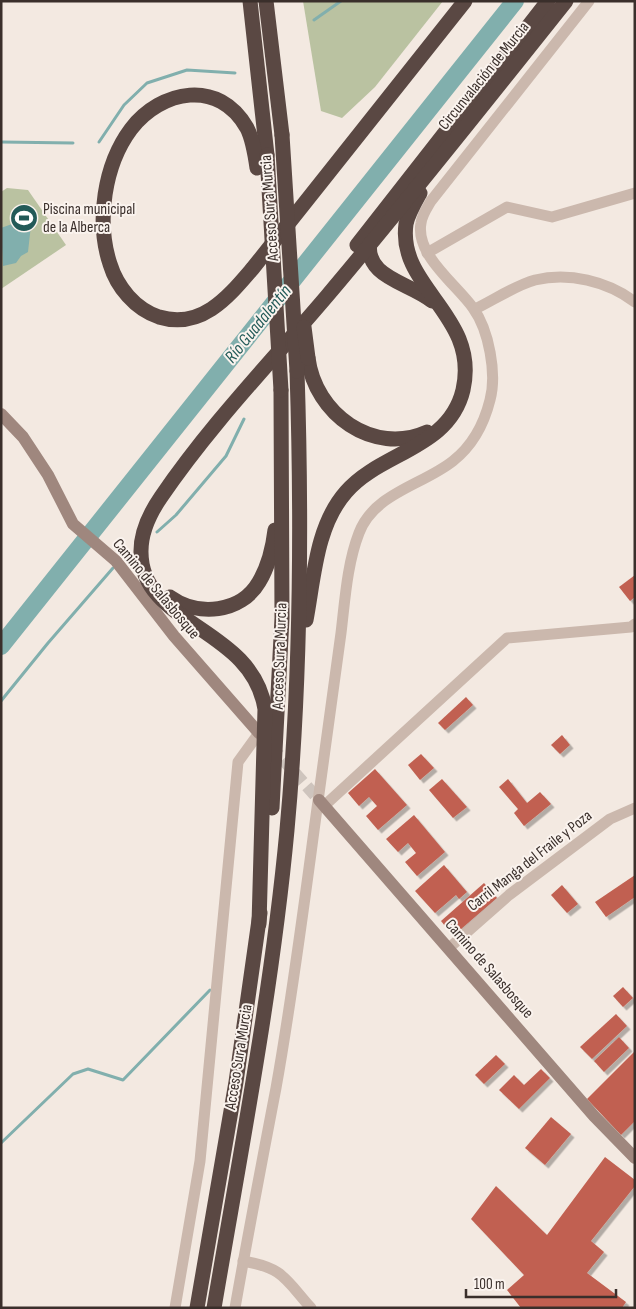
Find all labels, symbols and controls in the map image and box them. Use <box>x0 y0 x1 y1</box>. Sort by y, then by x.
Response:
street label: Circunvalación de Murcia <box>435 18 533 134</box>
street label: Acceso Sur a Murcia <box>257 154 283 263</box>
place label: Piscina municipal de la Alberca <box>43 200 135 237</box>
sports icon: Piscina municipal de la Alberca <box>9 203 39 233</box>
water label: Río Guadalentín <box>220 281 296 367</box>
street label: Camino de Salasbosque <box>108 535 204 643</box>
street label: Acceso Sur a Murcia <box>269 602 291 711</box>
street label: Carril Manga del Fraile y Poza <box>464 807 596 915</box>
street label: Camino de Salasbosque <box>441 915 537 1023</box>
street label: Acceso Sur a Murcia <box>221 1003 257 1112</box>
scale bar <box>466 1266 616 1298</box>
text: 100 m <box>474 1275 505 1294</box>

